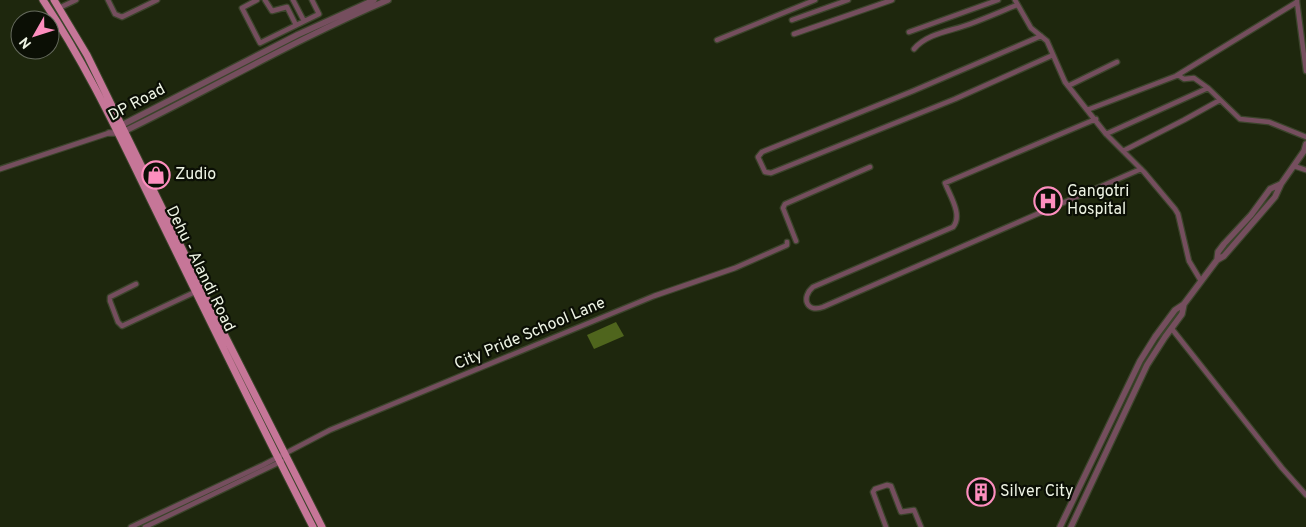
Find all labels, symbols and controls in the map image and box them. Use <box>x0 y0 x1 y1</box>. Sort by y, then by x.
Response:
north arrow <box>10 10 60 60</box>
text: N <box>16 33 36 51</box>
street label: DP Road <box>105 80 169 126</box>
shop icon: Zudio <box>141 160 171 190</box>
place label: Zudio <box>175 165 216 185</box>
place label: Gangotri Hospital <box>1067 182 1129 220</box>
hospital icon: Gangotri Hospital <box>1033 186 1063 216</box>
street label: Dehu - Alandi Road <box>161 203 239 335</box>
street label: City Pride School Lane <box>451 293 609 375</box>
building icon: Silver City <box>966 477 996 507</box>
place label: Silver City <box>1000 482 1073 502</box>

